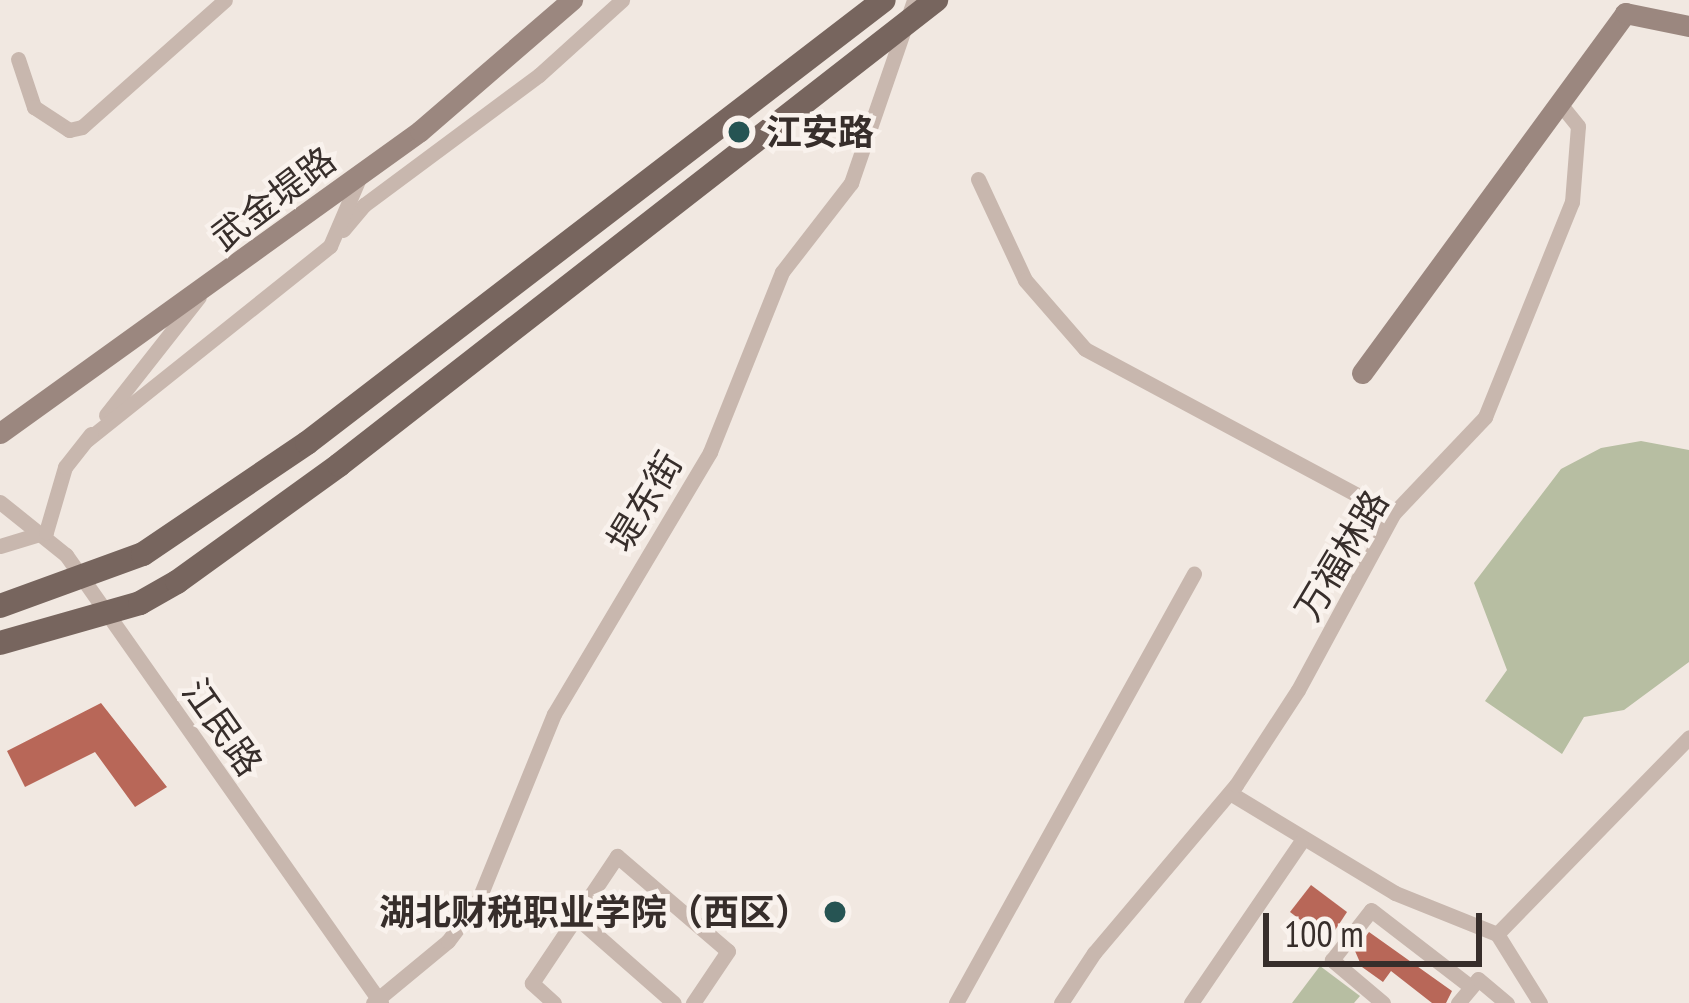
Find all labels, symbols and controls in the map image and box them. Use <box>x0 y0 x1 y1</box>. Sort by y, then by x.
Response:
place label: 江安路 <box>766 110 874 154</box>
marker: 江安路 <box>723 116 755 148</box>
street label: 武金堤路 <box>202 137 344 259</box>
street label: 堤东街 <box>598 444 690 558</box>
street label: 万福林路 <box>1285 482 1397 628</box>
street label: 江民路 <box>174 670 272 784</box>
scale bar <box>1269 889 1488 963</box>
place label: 湖北财税职业学院（西区） <box>379 890 811 934</box>
marker: 湖北财税职业学院（西区） <box>822 899 848 925</box>
text: 100 m <box>1284 910 1364 957</box>

